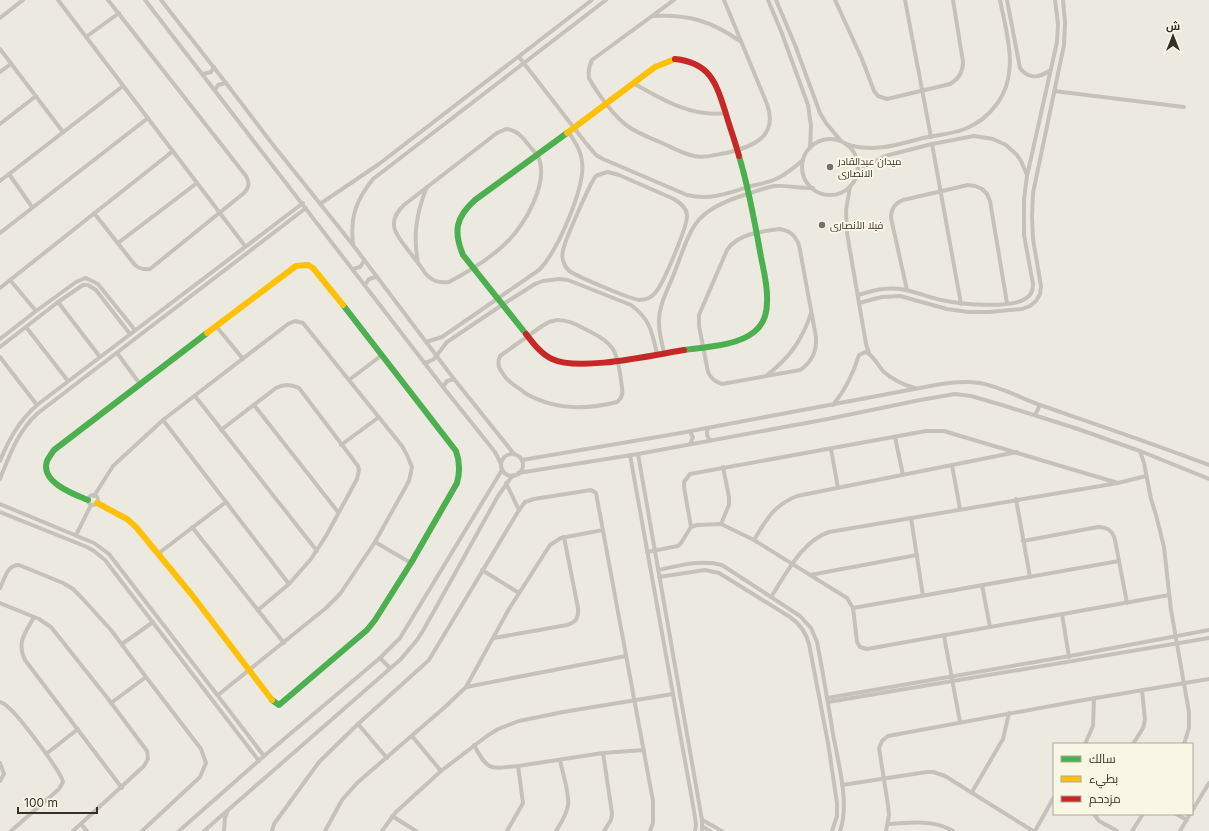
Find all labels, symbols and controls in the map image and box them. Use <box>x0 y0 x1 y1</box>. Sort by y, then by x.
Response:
north arrow <box>1153 16 1193 56</box>
text: ش <box>1166 19 1180 33</box>
place label: ميدان عبدالقادر الانصارى <box>837 155 901 180</box>
marker: ميدان عبدالقادر الانصارى <box>825 162 835 172</box>
place label: فيلا الأنصارى <box>830 219 883 232</box>
marker: فيلا الأنصارى <box>817 220 827 230</box>
legend <box>1053 743 1193 815</box>
text: سالك <box>1089 751 1116 766</box>
text: بطيء <box>1089 771 1118 789</box>
scale bar <box>18 789 97 815</box>
text: مزدحم <box>1089 791 1121 807</box>
text: 100 m <box>24 795 58 810</box>

